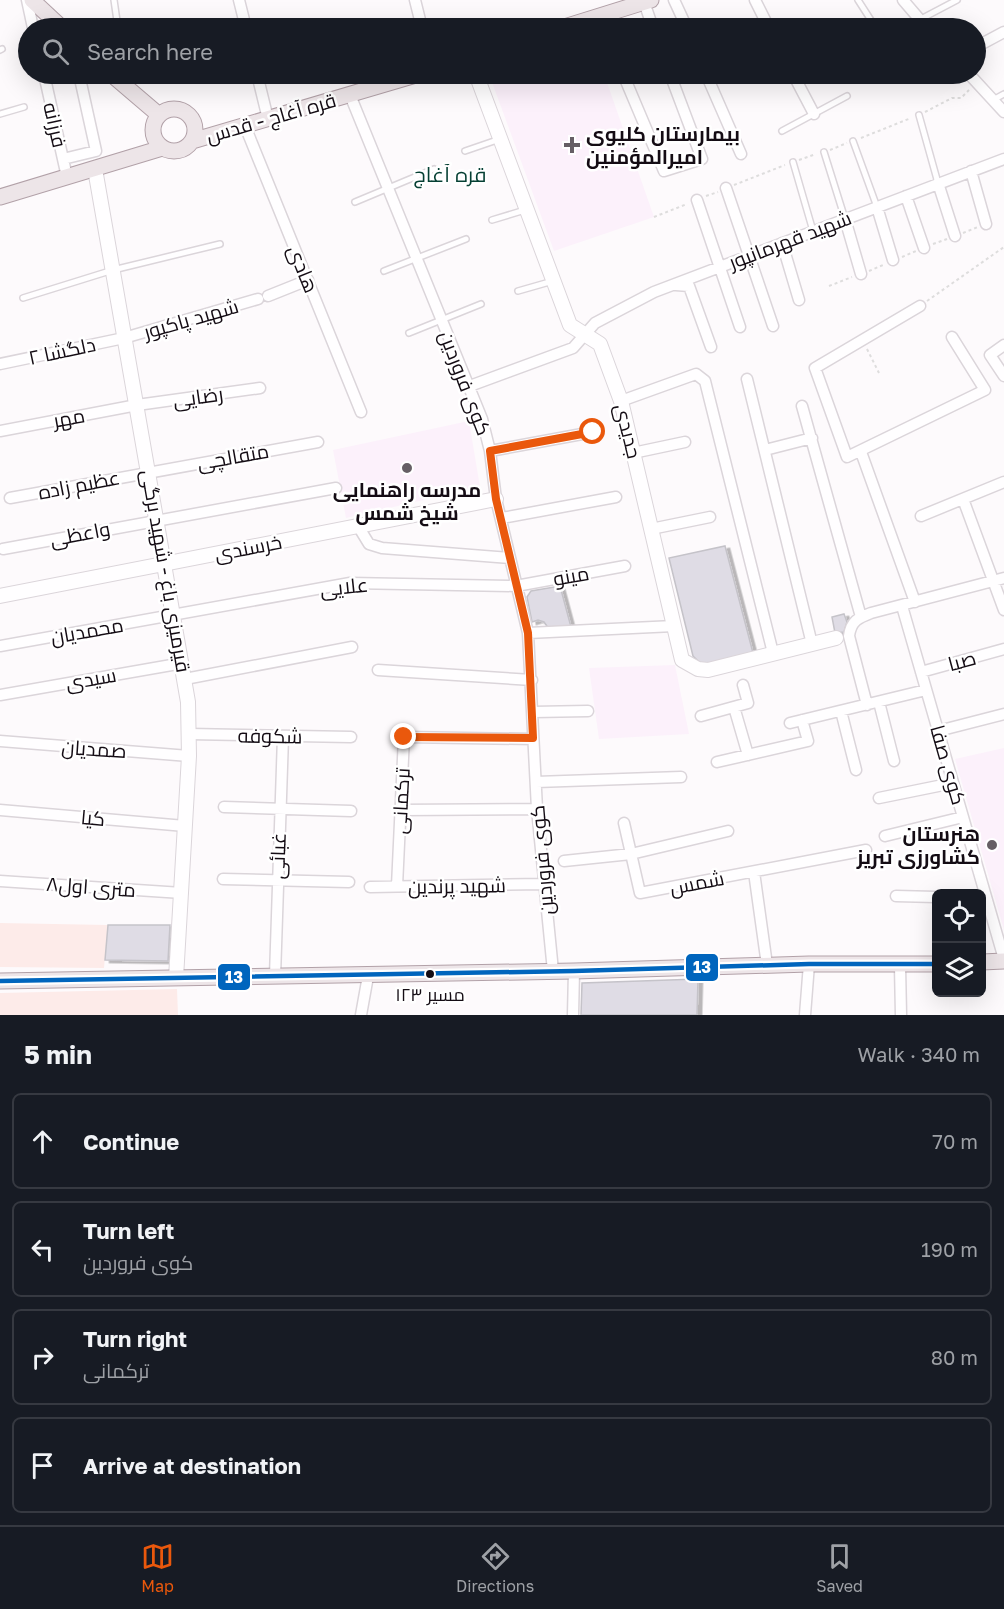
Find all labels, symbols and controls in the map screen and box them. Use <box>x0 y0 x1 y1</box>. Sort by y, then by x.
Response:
search box <box>18 18 986 84</box>
icon: search <box>39 35 72 68</box>
text: Search here <box>87 38 213 65</box>
street label: قره آغاج - قدس <box>203 87 339 150</box>
street label: فرزانه <box>38 100 73 150</box>
place label: بیمارستان کلیوی امیرالمؤمنین <box>586 121 740 169</box>
marker: بیمارستان کلیوی امیرالمؤمنین <box>563 136 581 154</box>
district label: قره آغاج <box>413 161 487 189</box>
street label: شهید قهرمانپور <box>724 205 855 276</box>
street label: هادی <box>282 241 324 297</box>
street label: شهید پاکپور <box>139 293 242 345</box>
street label: کوی فروردین <box>433 327 497 439</box>
street label: دلگشا ۲ <box>26 331 98 369</box>
street label: رضایی <box>171 381 225 413</box>
street label: جدیدی <box>609 401 647 461</box>
street label: مهر <box>50 402 87 434</box>
route start <box>579 418 605 444</box>
street label: متقالچی <box>195 438 271 476</box>
marker: مدرسه راهنمایی شیخ شمس <box>400 461 414 475</box>
street label: عظیم زاده <box>36 464 122 507</box>
street label: قیرمیزی باغ - شهید برگی <box>134 468 197 675</box>
place label: مدرسه راهنمایی شیخ شمس <box>333 477 481 527</box>
street label: واعظی <box>48 515 112 553</box>
street label: خرسندی <box>212 529 284 567</box>
street label: مینو <box>551 560 591 591</box>
street label: علایی <box>319 572 369 602</box>
street label: محمدیان <box>48 612 126 650</box>
street label: صبا <box>945 645 978 675</box>
street label: سیدی <box>64 662 118 696</box>
street label: شکوفه <box>237 722 303 749</box>
street label: کوی صفا <box>924 722 972 808</box>
route end <box>390 723 416 749</box>
street label: صمدیان <box>61 734 127 764</box>
street label: ترکمانی <box>386 767 416 835</box>
street label: کیا <box>80 804 106 830</box>
street label: کوی فروردین <box>524 804 560 916</box>
place label: هنرستان کشاورزی تبریز <box>856 821 980 869</box>
street label: غبائی <box>264 832 292 880</box>
marker: هنرستان کشاورزی تبریز <box>985 838 999 852</box>
street label: شمس <box>668 865 726 901</box>
street label: ۸متری اول <box>45 871 137 903</box>
street label: شهید پرندین <box>408 872 506 900</box>
map controls <box>932 889 986 997</box>
button: locate <box>932 889 986 943</box>
button: layers <box>932 943 986 997</box>
line badge: 13 <box>685 953 719 982</box>
text: 13 <box>693 957 711 977</box>
line badge: 13 <box>217 963 251 991</box>
text: 13 <box>225 967 243 987</box>
marker: مسیر ۱۲۳ <box>424 968 436 980</box>
place label: مسیر ۱۲۳ <box>395 983 465 1006</box>
text: 5 min <box>24 1039 92 1070</box>
text: Walk · 340 m <box>858 1042 980 1066</box>
icon: ahead <box>26 1125 59 1158</box>
text: Continue <box>83 1128 179 1155</box>
text: 70 m <box>932 1129 978 1153</box>
text: Turn left <box>83 1217 174 1244</box>
icon: left <box>26 1233 59 1266</box>
text: 190 m <box>921 1237 978 1261</box>
text: کوی فروردین <box>83 1250 193 1274</box>
text: Turn right <box>83 1325 187 1352</box>
icon: right <box>26 1341 59 1374</box>
text: 80 m <box>931 1345 978 1369</box>
text: ترکمانی <box>83 1358 149 1382</box>
icon: arrive <box>26 1449 59 1482</box>
text: Arrive at destination <box>83 1452 301 1479</box>
tab: Map <box>141 1540 174 1596</box>
tab: Directions <box>456 1540 534 1596</box>
tab: Saved <box>816 1540 863 1596</box>

